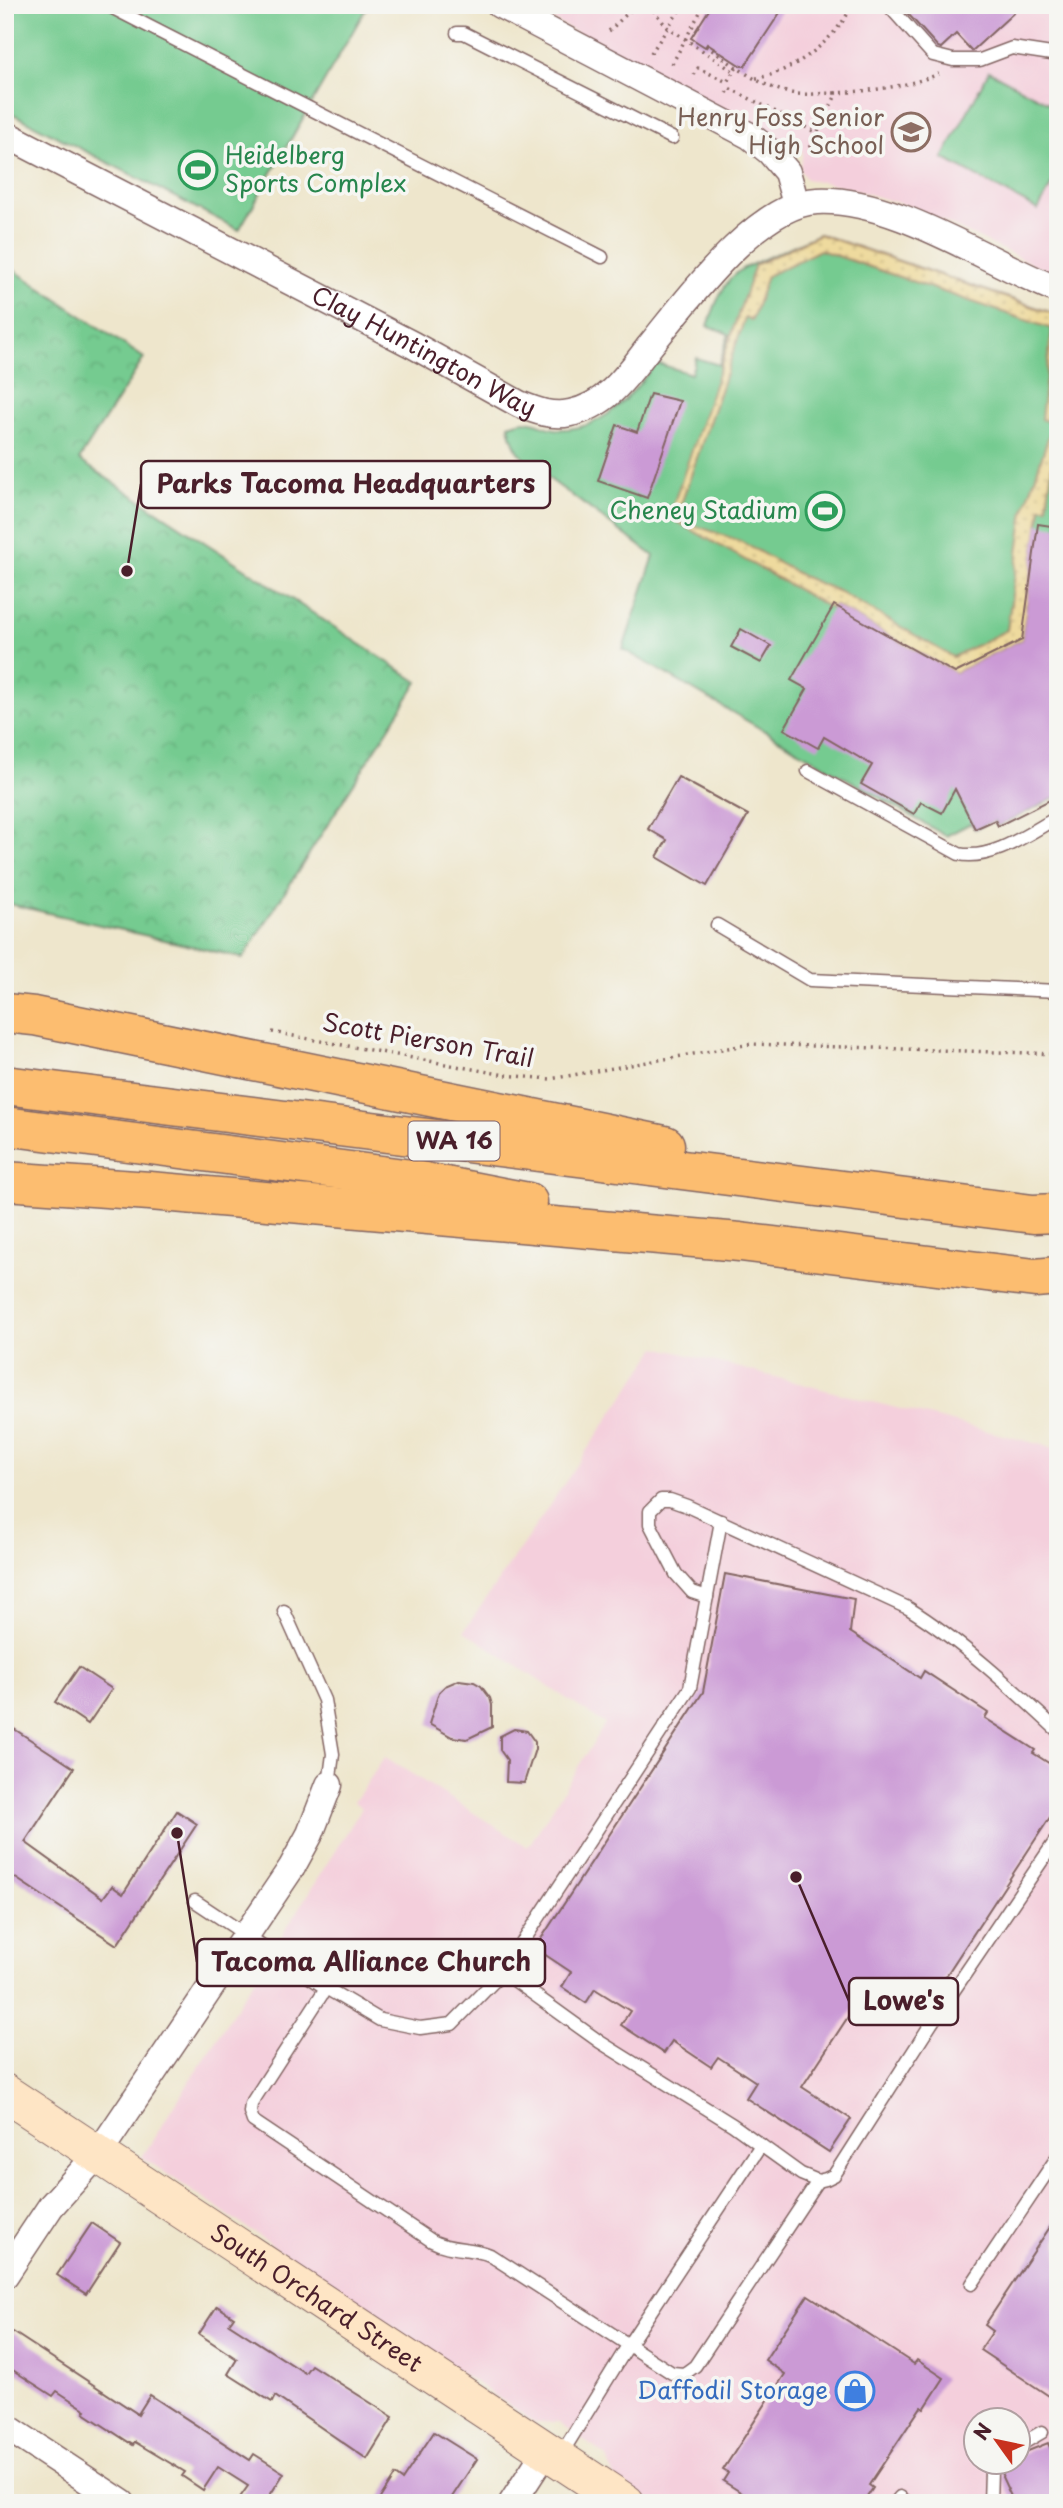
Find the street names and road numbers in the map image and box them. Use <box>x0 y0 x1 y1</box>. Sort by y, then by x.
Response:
street label: Clay Huntington Way <box>306 276 541 425</box>
street label: Scott Pierson Trail <box>320 1003 537 1075</box>
road number: WA 16 <box>408 1122 500 1160</box>
street label: South Orchard Street <box>204 2214 431 2380</box>

